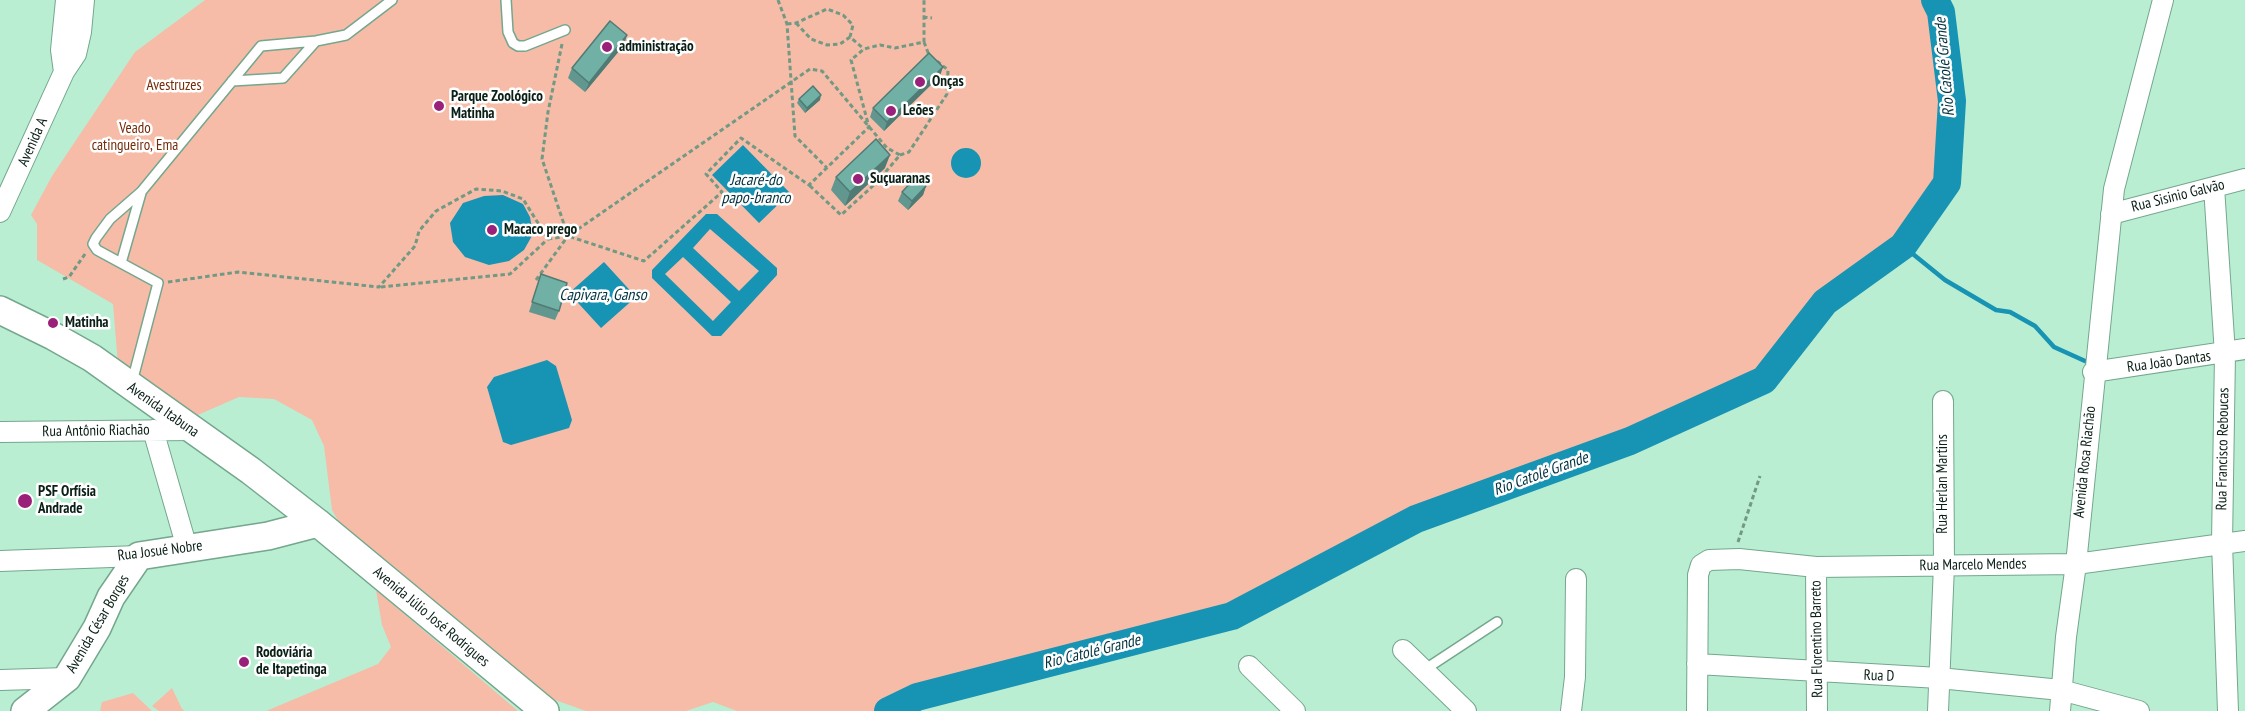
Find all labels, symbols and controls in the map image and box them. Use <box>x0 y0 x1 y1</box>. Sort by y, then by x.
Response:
water label: Rio Catolé Grande <box>1931 17 1959 117</box>
place label: administração <box>619 38 694 56</box>
marker: administração <box>600 40 614 54</box>
place label: Onças <box>932 73 964 91</box>
marker: Onças <box>913 75 927 89</box>
park label: Avestruzes <box>147 77 201 95</box>
place label: Parque Zoológico Matinha <box>451 88 543 123</box>
marker: Parque Zoológico Matinha <box>432 99 446 113</box>
place label: Leões <box>903 102 934 120</box>
marker: Leões <box>884 104 898 118</box>
street label: Avenida A <box>14 115 52 169</box>
park label: Veado catingueiro, Ema <box>92 120 178 155</box>
water label: Jacaré-do papo-branco <box>722 170 790 208</box>
place label: Suçuaranas <box>870 170 930 188</box>
marker: Suçuaranas <box>851 172 865 186</box>
street label: Rua Sisinio Galvão <box>2129 176 2227 216</box>
place label: Macaco prego <box>504 221 577 239</box>
marker: Macaco prego <box>485 223 499 237</box>
water label: Capivara, Ganso <box>559 285 647 305</box>
place label: Matinha <box>65 314 109 332</box>
marker: Matinha <box>46 316 60 330</box>
street label: Rua João Dantas <box>2126 347 2212 377</box>
street label: Avenida Itabuna <box>124 379 202 441</box>
street label: Rua Francisco Reboucas <box>2213 387 2233 511</box>
street label: Avenida Rosa Riachão <box>2070 405 2100 519</box>
street label: Rua Antônio Riachão <box>42 421 150 441</box>
street label: Rua Herlan Martins <box>1934 434 1952 534</box>
water label: Rio Catolé Grande <box>1491 448 1591 500</box>
place label: PSF Orfísia Andrade <box>38 483 96 518</box>
marker: PSF Orfísia Andrade <box>16 492 34 510</box>
street label: Rua Josué Nobre <box>117 537 203 565</box>
street label: Rua Marcelo Mendes <box>1919 555 2027 575</box>
street label: Avenida Júlio José Rodrigues <box>369 563 493 671</box>
street label: Avenida César Borges <box>63 572 133 676</box>
street label: Rua Florentino Barreto <box>1807 580 1827 698</box>
water label: Rio Catolé Grande <box>1042 631 1142 673</box>
place label: Rodoviária de Itapetinga <box>256 644 327 679</box>
marker: Rodoviária de Itapetinga <box>237 655 251 669</box>
street label: Rua D <box>1863 666 1895 686</box>

